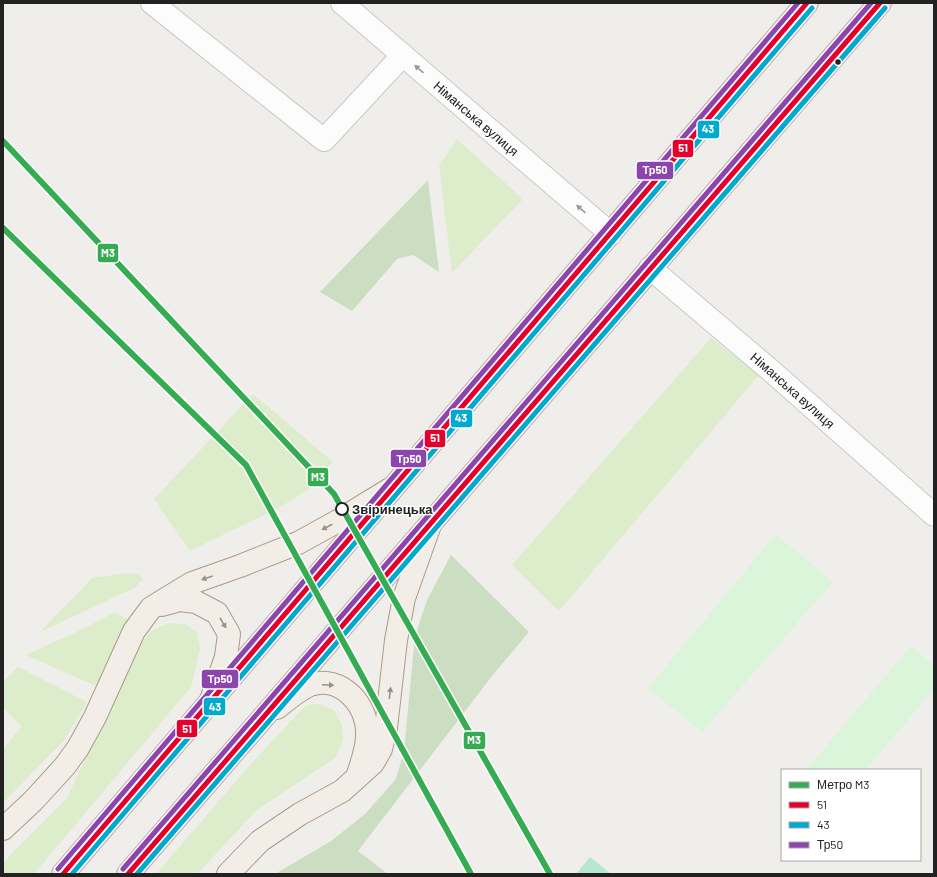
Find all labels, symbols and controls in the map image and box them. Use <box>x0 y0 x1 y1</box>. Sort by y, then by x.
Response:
unlabelled marker <box>833 57 843 67</box>
one-way arrow <box>414 65 424 74</box>
street label: Німанська вулиця <box>431 77 522 159</box>
line badge: 43 <box>697 120 720 139</box>
text: 43 <box>702 122 714 135</box>
line badge: 51 <box>672 139 694 158</box>
text: 51 <box>678 141 688 154</box>
line badge: Тр50 <box>636 161 674 180</box>
text: Тр50 <box>642 163 668 176</box>
one-way arrow <box>576 204 587 213</box>
line badge: M3 <box>97 243 119 263</box>
text: M3 <box>101 246 115 259</box>
street label: Німанська вулиця <box>747 349 838 432</box>
line badge: 43 <box>450 409 473 428</box>
text: 43 <box>455 411 467 424</box>
line badge: 51 <box>424 429 446 448</box>
text: 51 <box>430 431 440 444</box>
line badge: Тр50 <box>390 449 427 468</box>
text: Тр50 <box>396 452 422 465</box>
line badge: M3 <box>307 467 329 487</box>
text: M3 <box>311 470 325 483</box>
place label: Звіринецька <box>352 501 433 517</box>
marker: Звіринецька <box>335 502 349 516</box>
one-way arrow <box>321 524 332 530</box>
one-way arrow <box>201 575 213 581</box>
one-way arrow <box>219 617 226 629</box>
line badge: Тр50 <box>201 669 239 689</box>
text: Тр50 <box>207 672 233 685</box>
one-way arrow <box>321 681 334 688</box>
one-way arrow <box>387 687 393 699</box>
line badge: 43 <box>203 697 226 716</box>
text: 43 <box>209 700 221 713</box>
line badge: 51 <box>176 719 198 738</box>
text: 51 <box>182 722 192 735</box>
line badge: M3 <box>463 731 486 750</box>
text: M3 <box>467 733 481 746</box>
legend <box>781 769 921 861</box>
text: Метро M3 <box>817 777 869 792</box>
text: 51 <box>817 797 827 811</box>
text: 43 <box>817 817 830 831</box>
text: Тр50 <box>817 837 843 852</box>

